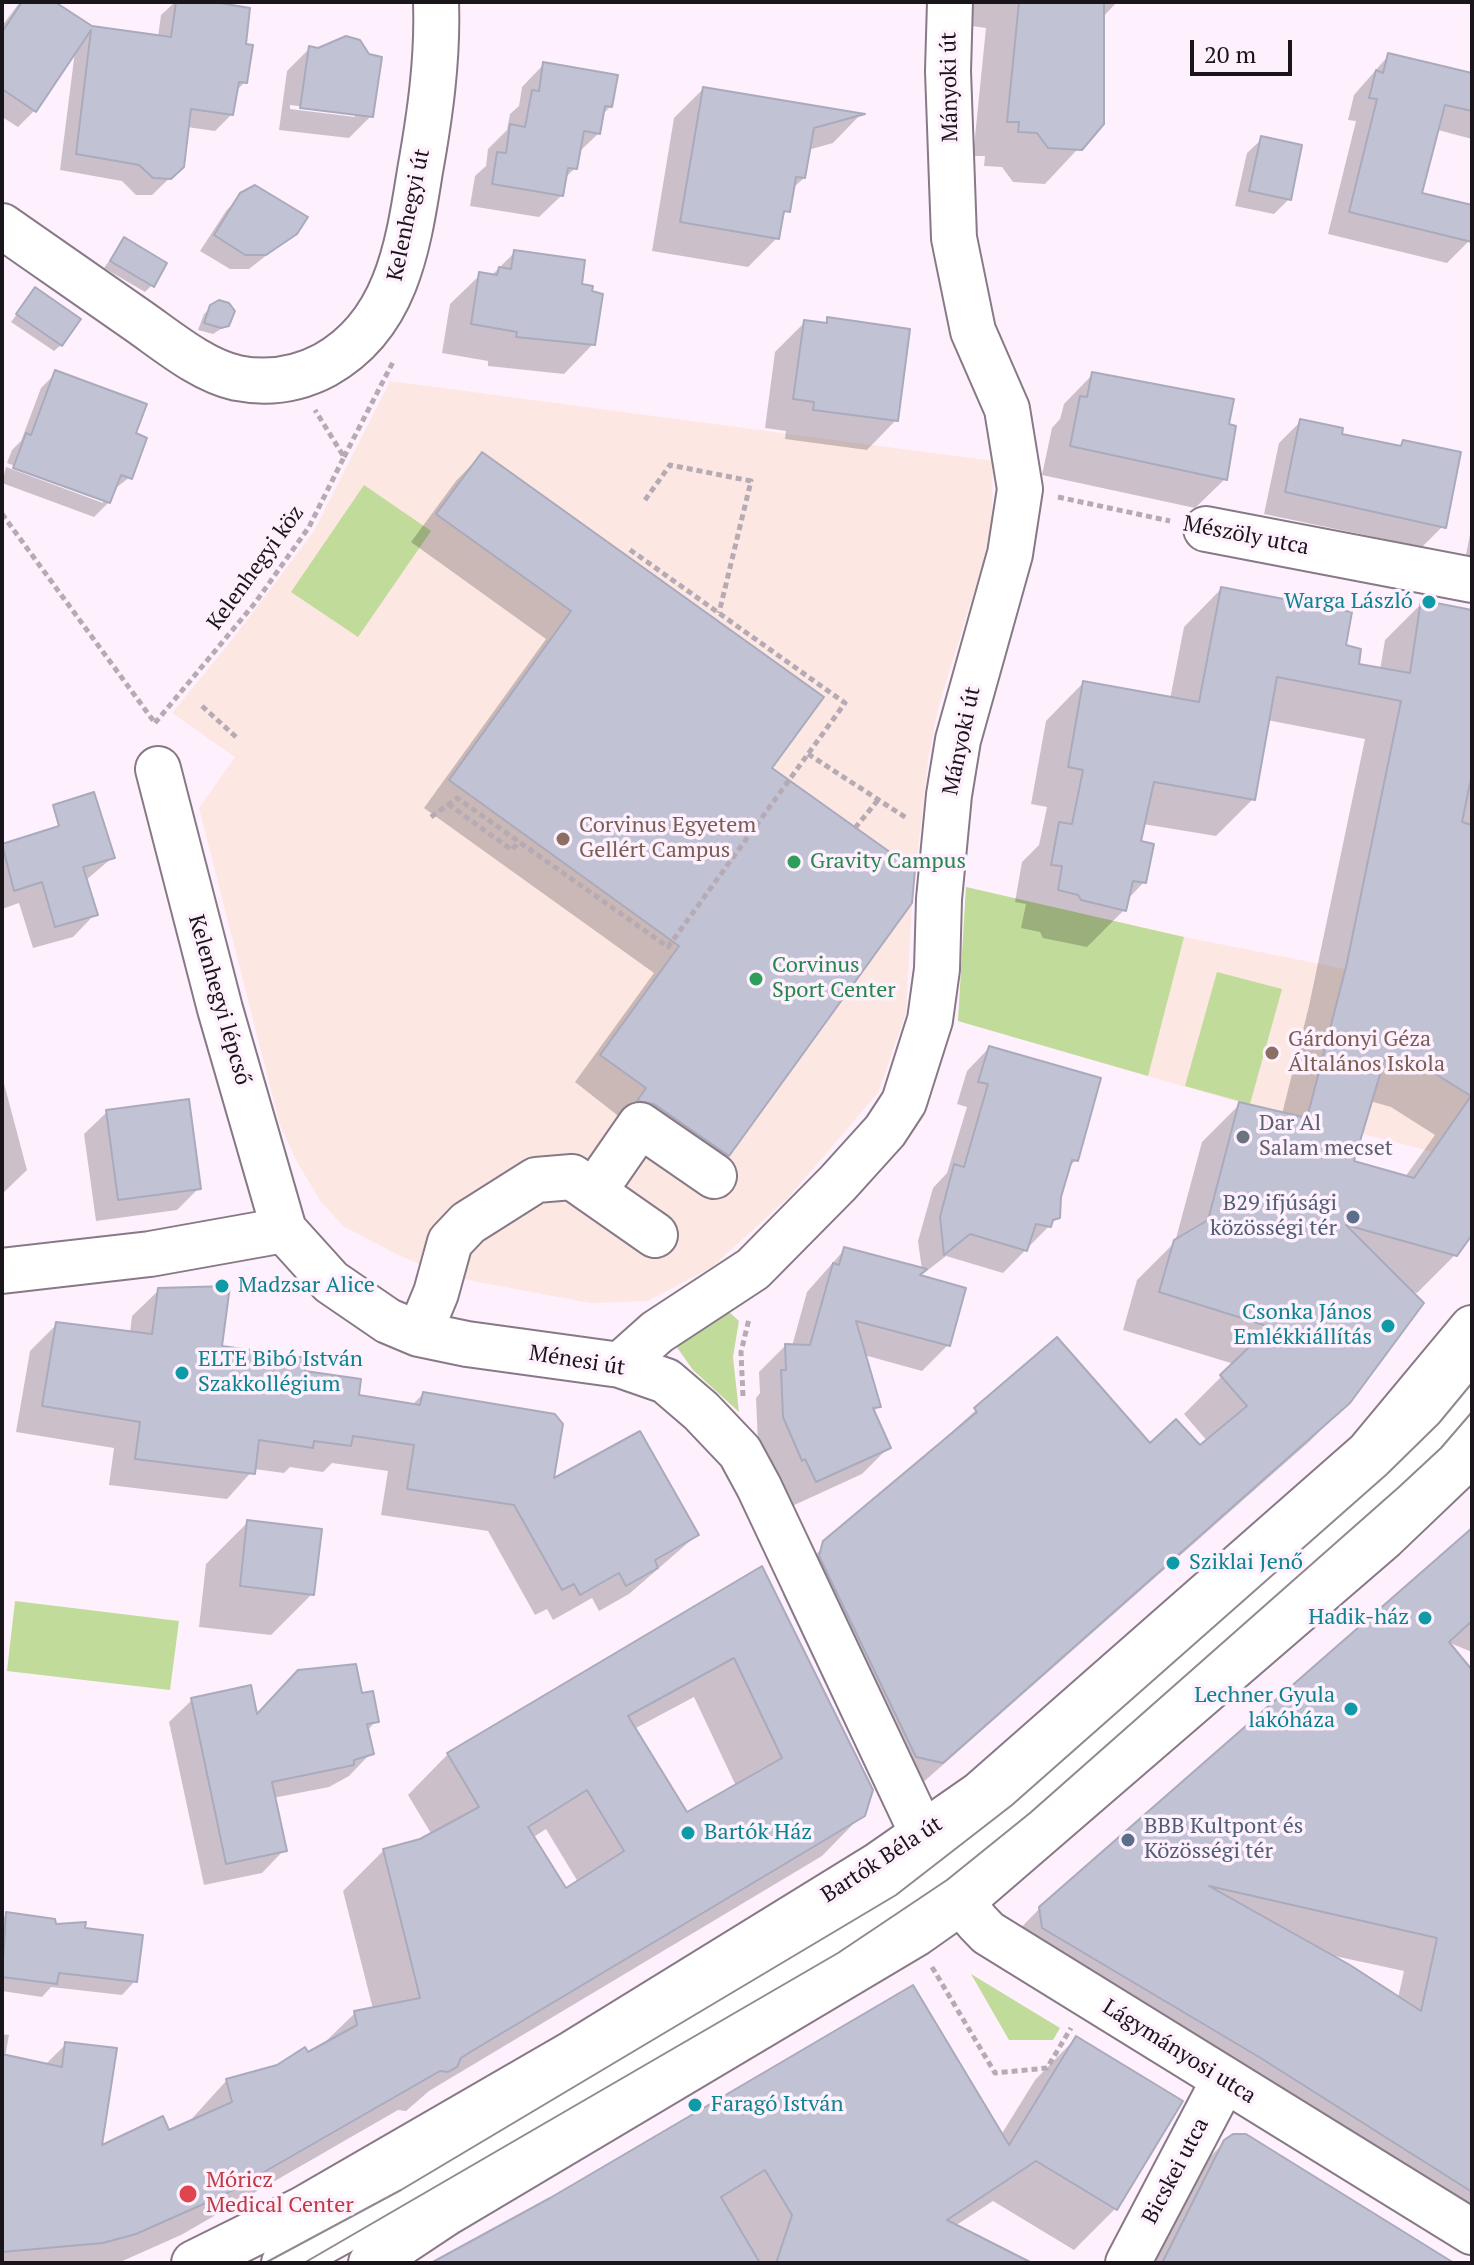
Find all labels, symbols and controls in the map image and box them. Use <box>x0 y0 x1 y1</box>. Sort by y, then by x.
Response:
scale bar <box>1194 24 1296 74</box>
street label: Mányoki út <box>936 32 964 142</box>
text: 20 m <box>1204 38 1256 70</box>
street label: Kelenhegyi út <box>382 147 436 283</box>
street label: Kelenhegyi köz <box>202 501 310 635</box>
street label: Mészöly utca <box>1181 511 1311 561</box>
place label: Warga László <box>1284 589 1413 615</box>
marker: Warga László <box>1420 593 1438 611</box>
street label: Mányoki út <box>938 684 986 798</box>
place label: Corvinus Egyetem Gellért Campus <box>579 813 756 864</box>
marker: Corvinus Egyetem Gellért Campus <box>554 830 572 848</box>
place label: Gravity Campus <box>810 849 966 875</box>
marker: Gravity Campus <box>785 853 803 871</box>
street label: Kelenhegyi lépcső <box>182 912 256 1088</box>
place label: Corvinus Sport Center <box>772 953 896 1004</box>
marker: Corvinus Sport Center <box>747 970 765 988</box>
place label: Gárdonyi Géza Általános Iskola <box>1288 1027 1445 1078</box>
marker: Gárdonyi Géza Általános Iskola <box>1263 1044 1281 1062</box>
place label: Dar Al Salam mecset <box>1259 1111 1393 1162</box>
marker: Dar Al Salam mecset <box>1234 1128 1252 1146</box>
place label: B29 ifjúsági közösségi tér <box>1210 1191 1337 1242</box>
marker: B29 ifjúsági közösségi tér <box>1344 1208 1362 1226</box>
place label: Madzsar Alice <box>238 1273 375 1299</box>
marker: Madzsar Alice <box>213 1277 231 1295</box>
place label: Csonka János Emlékkiállítás <box>1233 1300 1372 1352</box>
marker: Csonka János Emlékkiállítás <box>1379 1317 1397 1335</box>
street label: Ménesi út <box>527 1340 627 1382</box>
place label: ELTE Bibó István Szakkollégium <box>198 1347 363 1398</box>
marker: ELTE Bibó István Szakkollégium <box>173 1364 191 1382</box>
place label: Sziklai Jenő <box>1189 1550 1303 1576</box>
marker: Sziklai Jenő <box>1164 1554 1182 1572</box>
place label: Hadik-ház <box>1308 1605 1409 1631</box>
marker: Hadik-ház <box>1416 1609 1434 1627</box>
place label: Lechner Gyula lakóháza <box>1194 1683 1335 1734</box>
marker: Lechner Gyula lakóháza <box>1342 1700 1360 1718</box>
street label: Bartók Béla út <box>817 1811 947 1909</box>
place label: BBB Kultpont és Közösségi tér <box>1144 1814 1303 1866</box>
place label: Bartók Ház <box>704 1820 812 1846</box>
marker: Bartók Ház <box>679 1824 697 1842</box>
marker: BBB Kultpont és Közösségi tér <box>1119 1831 1137 1849</box>
street label: Lágymányosi utca <box>1098 1994 1260 2110</box>
place label: Faragó István <box>711 2092 843 2118</box>
marker: Faragó István <box>686 2096 704 2114</box>
street label: Bicskei utca <box>1137 2114 1215 2228</box>
place label: Móricz Medical Center <box>206 2168 354 2220</box>
marker: Móricz Medical Center <box>177 2183 199 2205</box>

